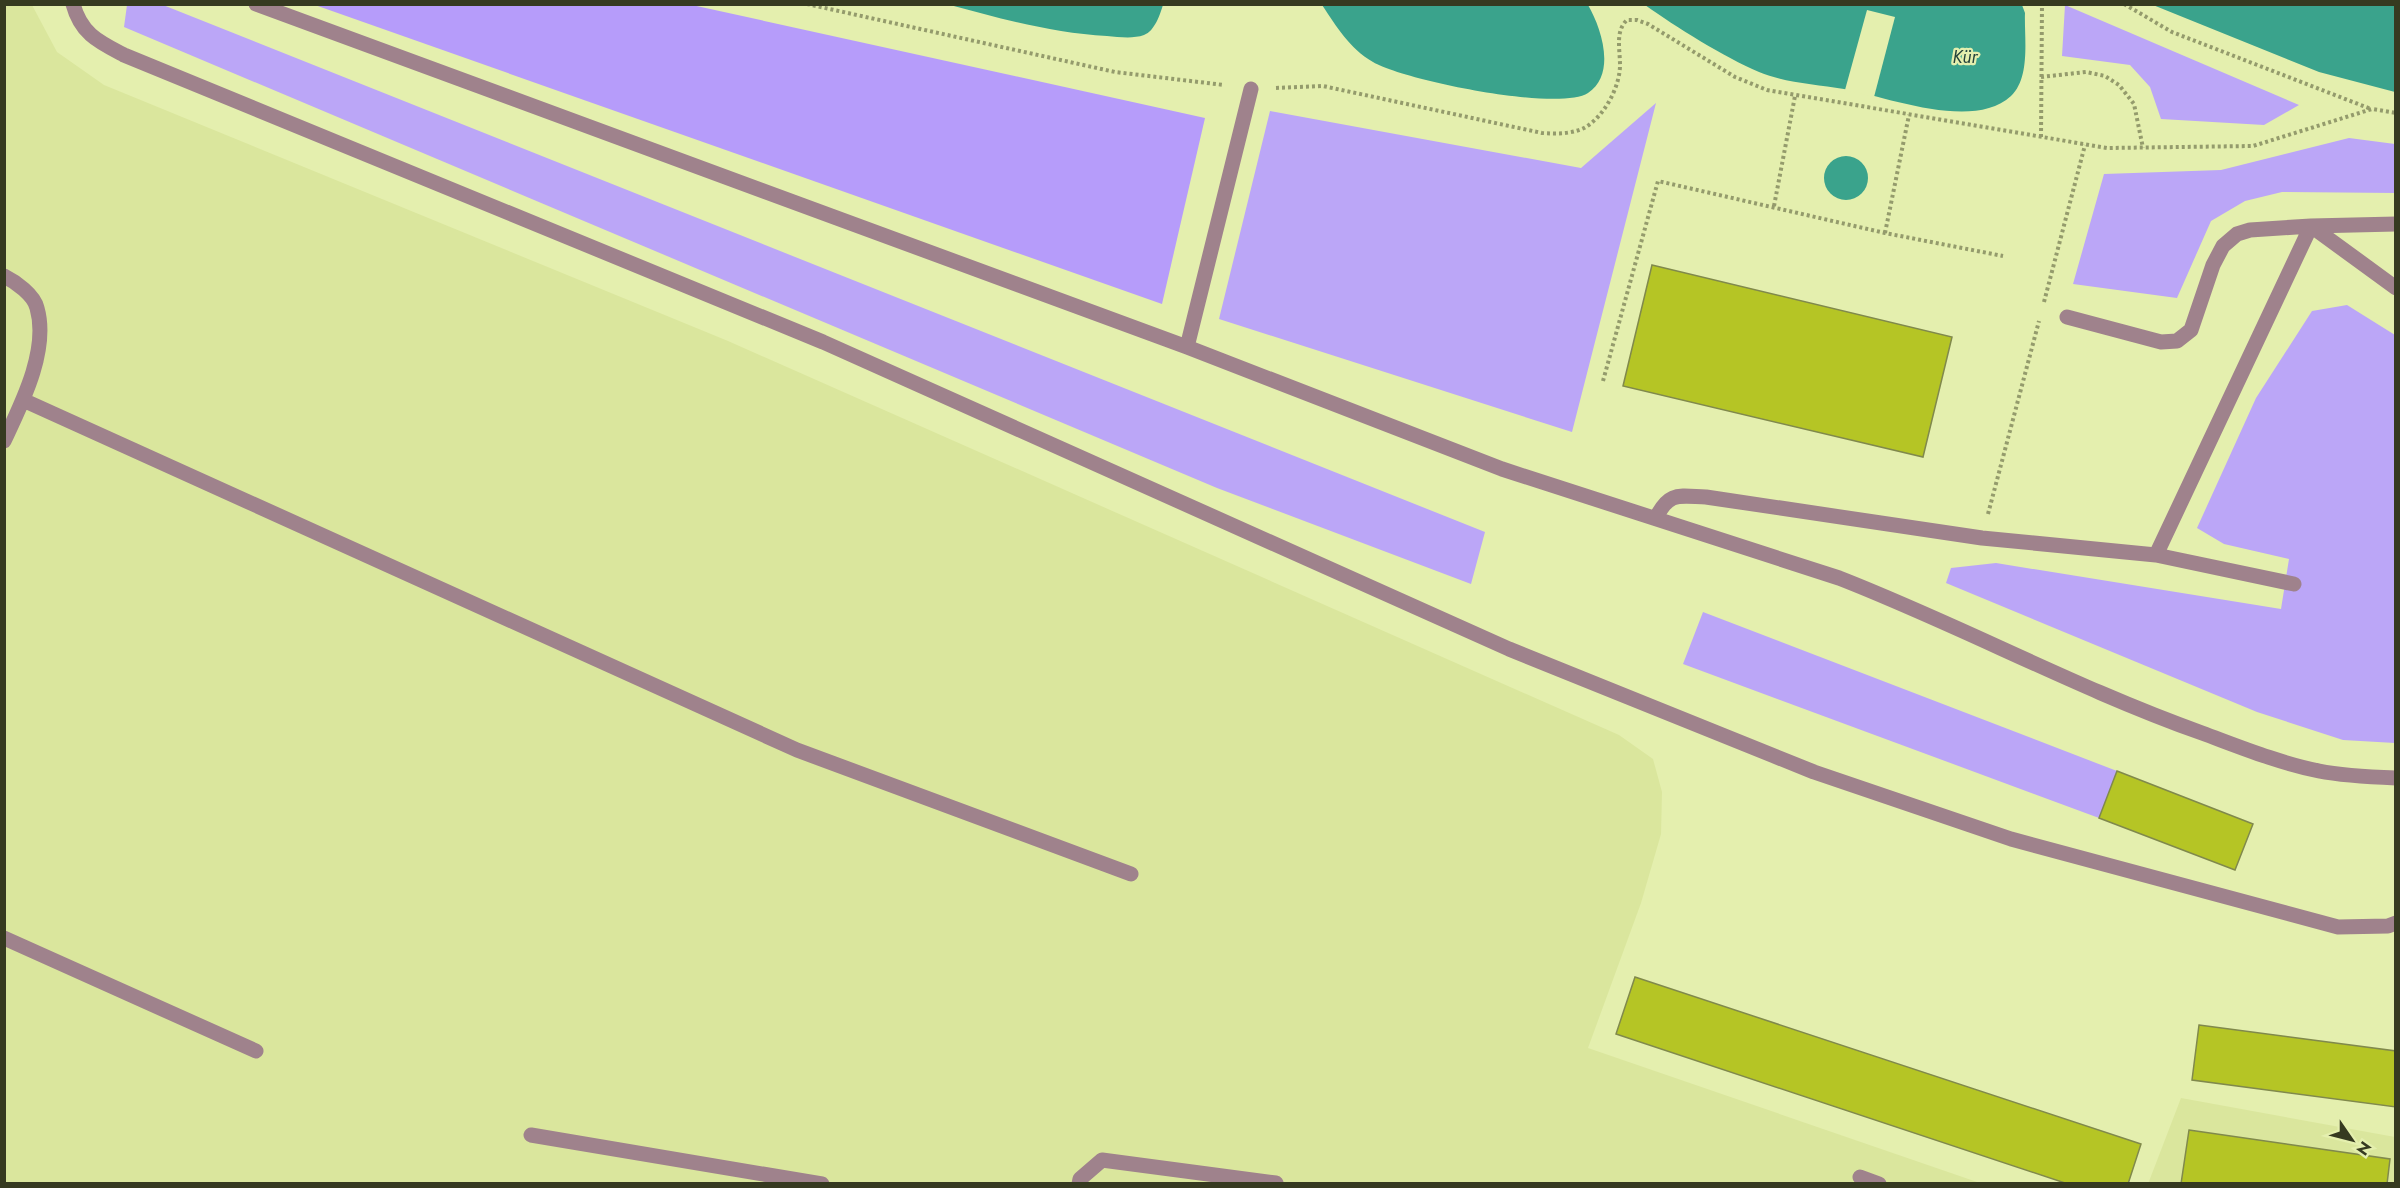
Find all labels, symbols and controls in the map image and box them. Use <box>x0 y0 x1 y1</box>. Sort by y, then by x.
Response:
water label: Kür <box>1952 44 1979 70</box>
north arrow <box>2322 1110 2382 1170</box>
text: N <box>2351 1137 2377 1160</box>

